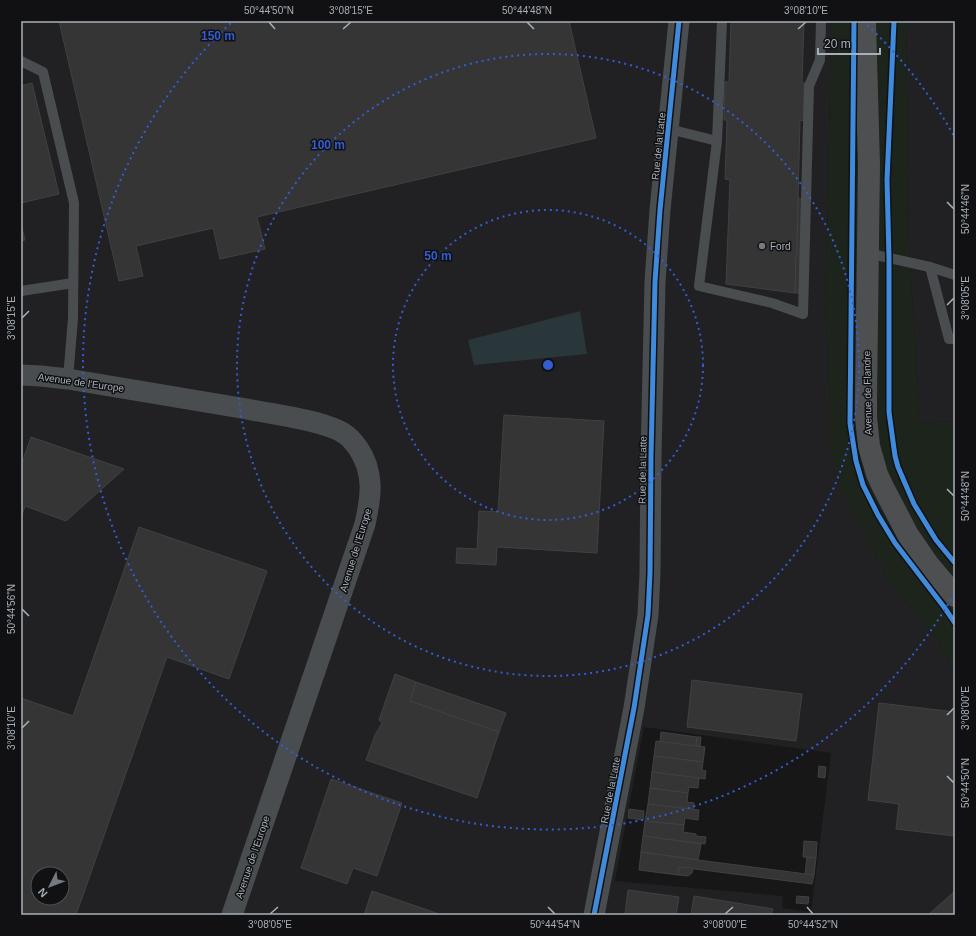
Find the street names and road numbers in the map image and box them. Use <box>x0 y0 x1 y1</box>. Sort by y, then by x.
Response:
street label: Rue de la Latte <box>649 111 668 180</box>
street label: Avenue de Flandre <box>861 350 874 435</box>
street label: Avenue de l'Europe <box>37 371 125 394</box>
street label: Rue de la Latte <box>636 436 649 504</box>
street label: Avenue de l'Europe <box>338 507 374 593</box>
street label: Rue de la Latte <box>599 755 622 824</box>
street label: Avenue de l'Europe <box>233 814 272 900</box>

